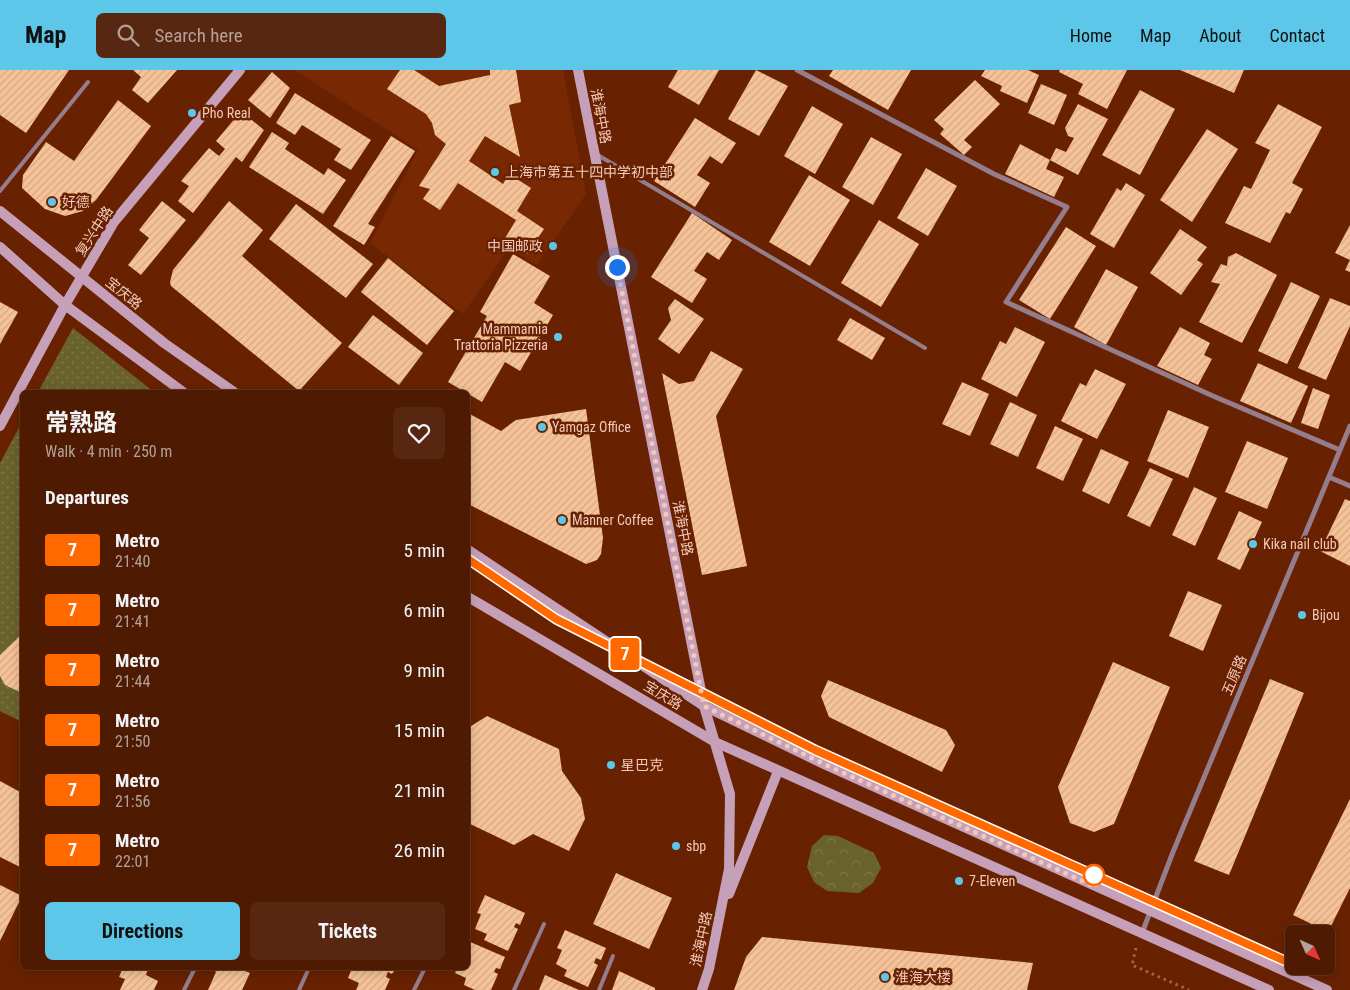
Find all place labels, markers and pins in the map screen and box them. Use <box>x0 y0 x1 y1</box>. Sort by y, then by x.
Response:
place label: Pho Real <box>202 105 251 121</box>
marker: Pho Real <box>186 107 198 119</box>
place label: 上海市第五十四中学初中部 <box>505 164 673 180</box>
marker: 上海市第五十四中学初中部 <box>489 166 501 178</box>
place label: 好德 <box>62 194 90 210</box>
marker: 好德 <box>46 196 58 208</box>
place label: 中国邮政 <box>487 238 543 254</box>
marker: 中国邮政 <box>547 240 559 252</box>
place label: Mammamia Trattoria Pizzeria <box>454 321 548 353</box>
marker: Mammamia Trattoria Pizzeria <box>552 331 564 343</box>
place label: Yamgaz Office <box>552 419 631 435</box>
marker: Yamgaz Office <box>536 421 548 433</box>
place label: Manner Coffee <box>572 512 654 528</box>
marker: Manner Coffee <box>556 514 568 526</box>
place label: Kika nail club <box>1263 536 1337 552</box>
marker: Kika nail club <box>1247 538 1259 550</box>
place label: Bijou <box>1312 607 1340 623</box>
marker: Bijou <box>1296 609 1308 621</box>
place label: 星巴克 <box>621 757 663 773</box>
marker: 星巴克 <box>605 759 617 771</box>
place label: sbp <box>686 838 706 854</box>
marker: sbp <box>670 840 682 852</box>
unlabelled marker <box>1083 864 1105 886</box>
place label: 7-Eleven <box>969 873 1015 889</box>
marker: 7-Eleven <box>953 875 965 887</box>
place label: 淮海大楼 <box>895 969 951 985</box>
marker: 淮海大楼 <box>879 971 891 983</box>

